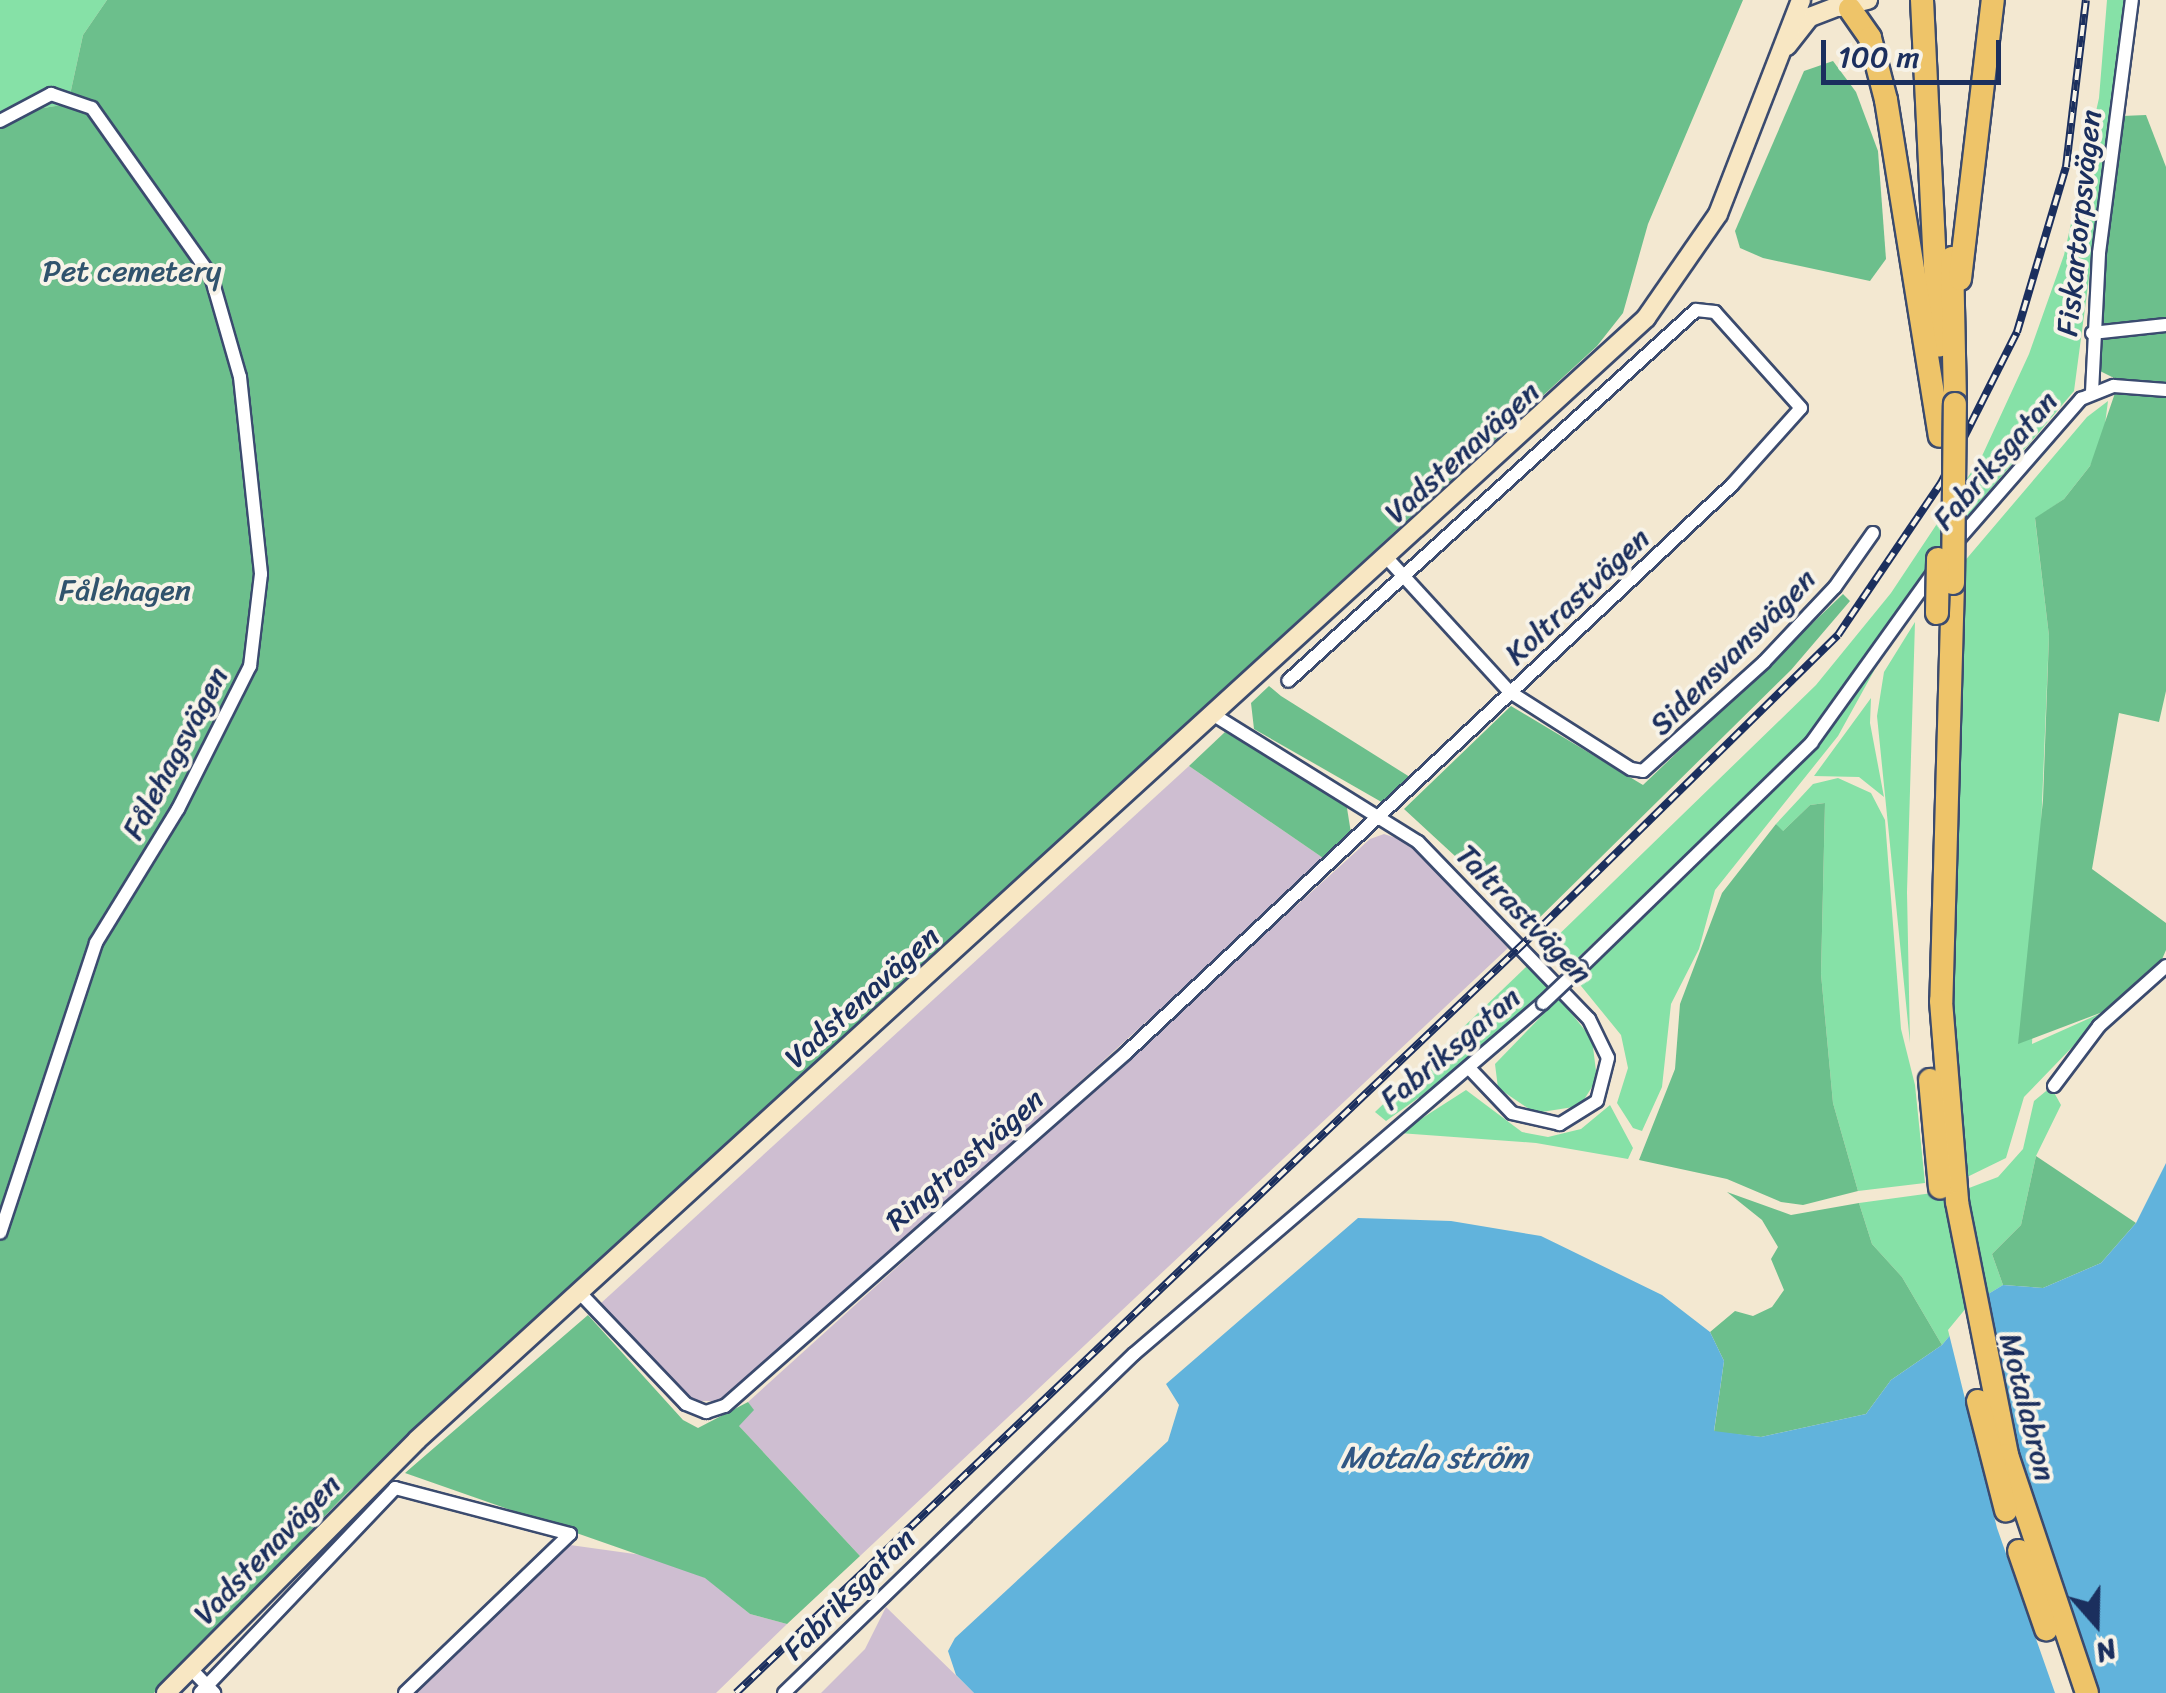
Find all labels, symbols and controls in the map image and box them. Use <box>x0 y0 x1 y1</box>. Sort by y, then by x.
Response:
scale bar <box>1826 20 2006 82</box>
text: 100 m <box>1838 30 1920 84</box>
street label: Fiskartorpsvägen <box>2049 108 2109 338</box>
park label: Pet cemetery <box>43 253 221 289</box>
street label: Vadstenavägen <box>1378 373 1546 531</box>
street label: Fabriksgatan <box>1925 383 2065 537</box>
street label: Koltrastvägen <box>1497 520 1657 672</box>
street label: Sidensvansvägen <box>1642 561 1824 743</box>
park label: Fålehagen <box>59 572 191 608</box>
street label: Fålehagsvägen <box>115 661 235 845</box>
street label: Taltrastvägen <box>1449 837 1599 991</box>
street label: Vadstenavägen <box>778 918 946 1076</box>
street label: Fabriksgatan <box>1373 979 1527 1117</box>
street label: Ringtrastvägen <box>878 1081 1052 1239</box>
street label: Motalabron <box>1992 1329 2064 1485</box>
water label: Motala ström <box>1340 1439 1528 1477</box>
street label: Vadstenavägen <box>186 1466 348 1632</box>
street label: Fabriksgatan <box>776 1521 922 1667</box>
north arrow <box>2046 1573 2146 1673</box>
text: N <box>2089 1625 2124 1678</box>

